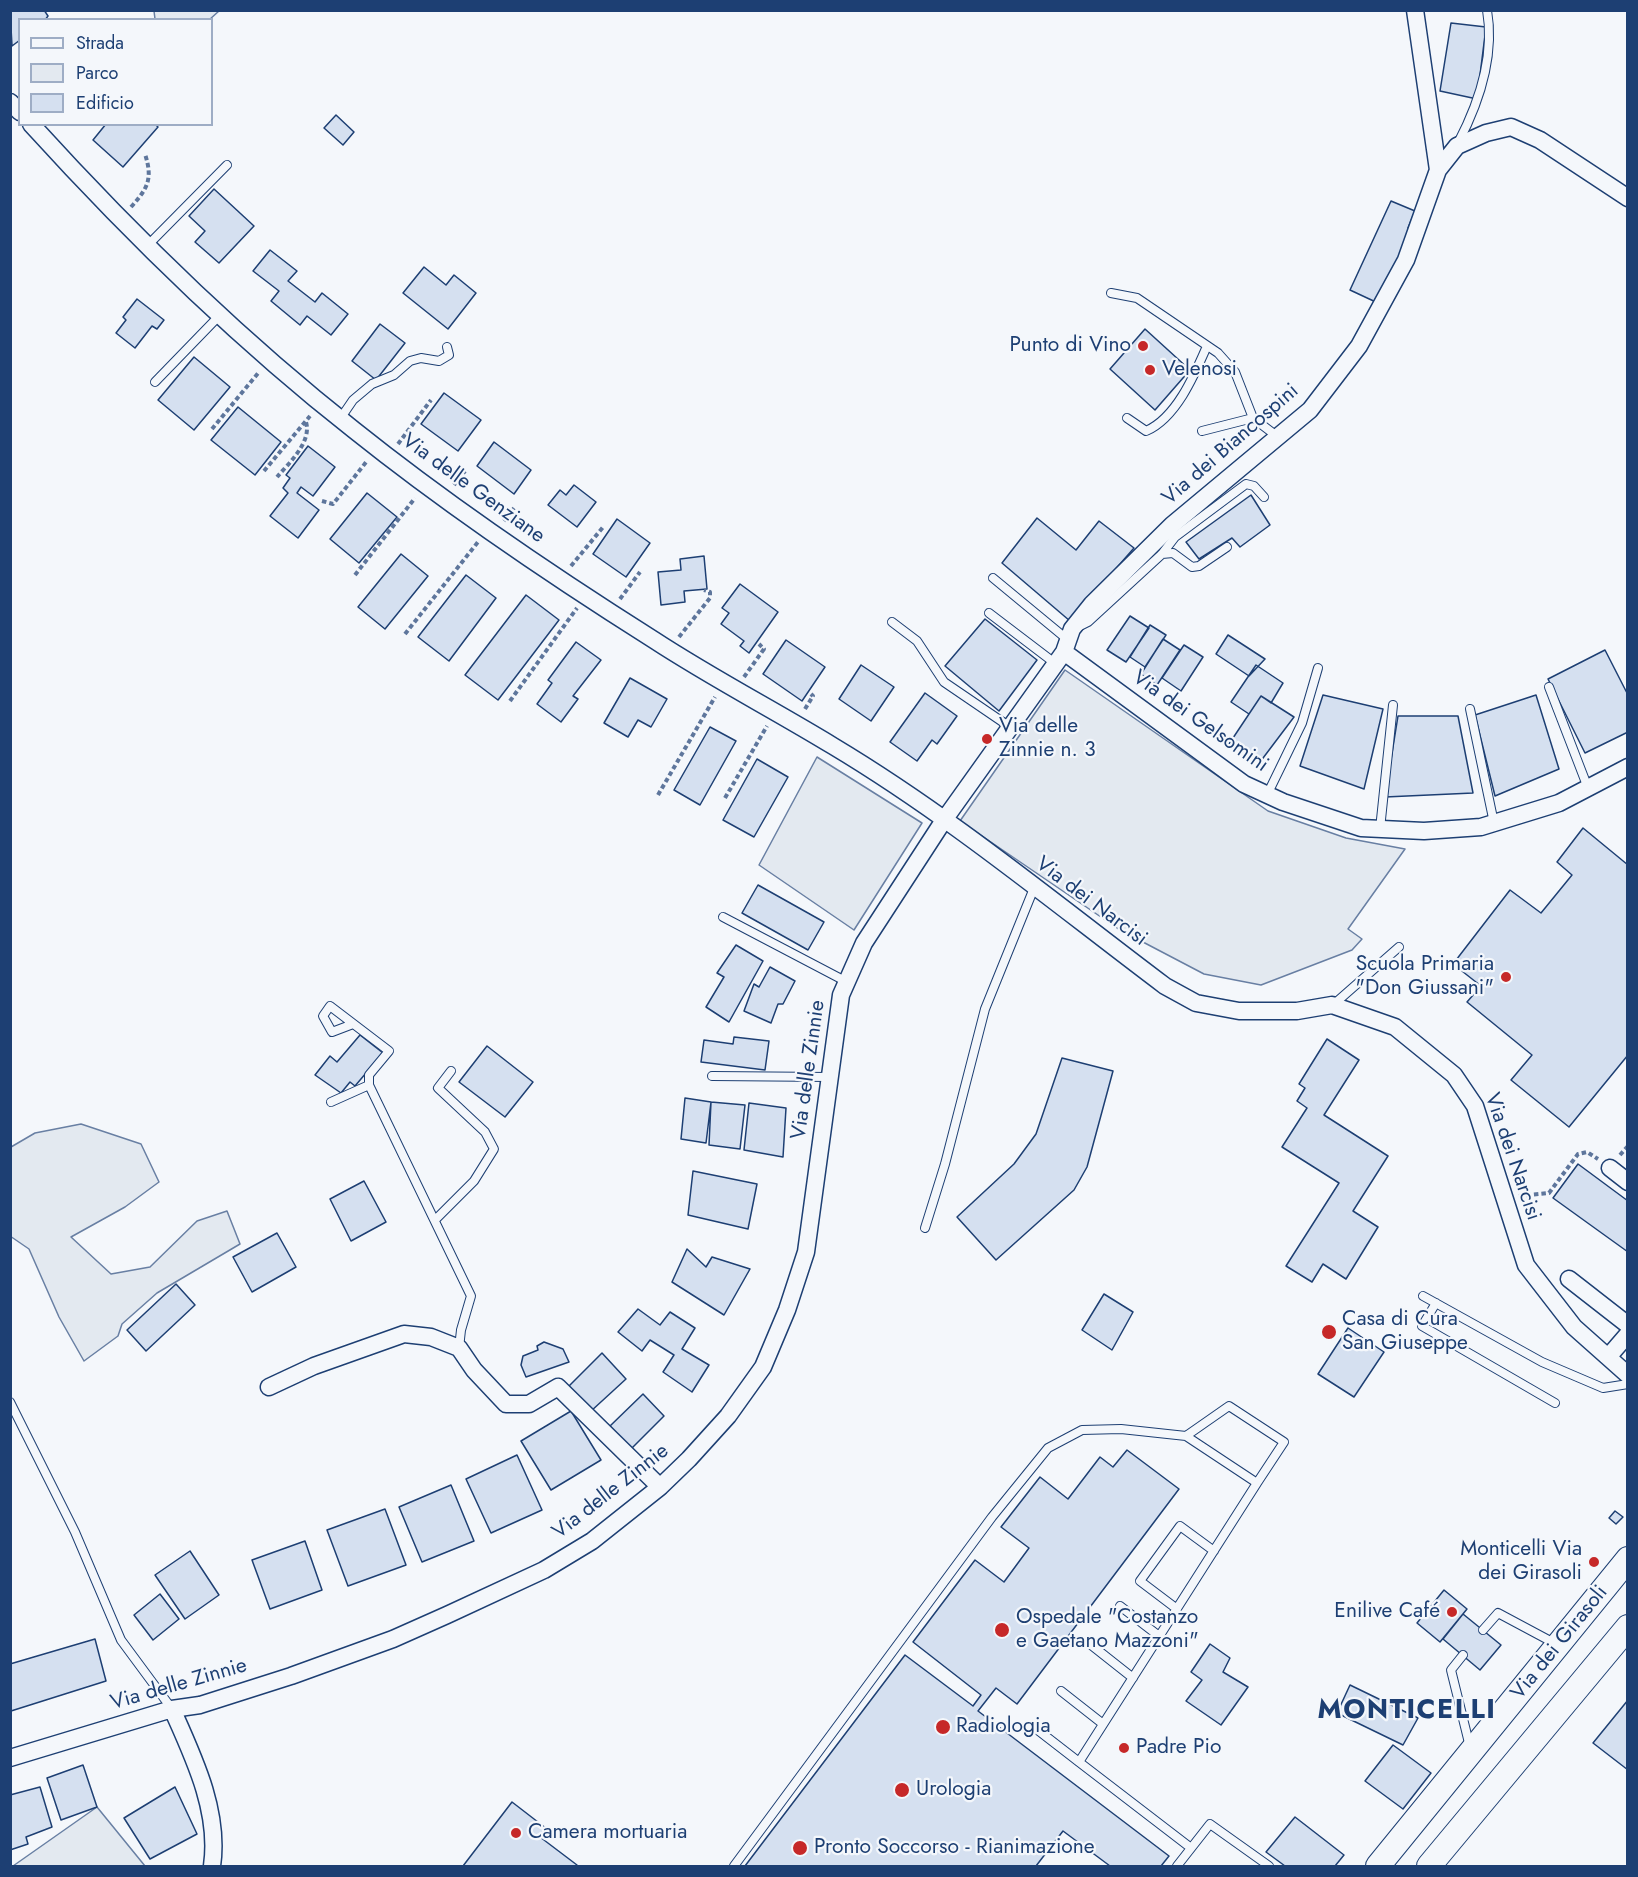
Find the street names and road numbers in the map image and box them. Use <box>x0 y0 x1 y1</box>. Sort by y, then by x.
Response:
street label: Via dei Biancospini <box>1158 379 1304 511</box>
street label: Via delle Genziane <box>397 429 549 549</box>
street label: Via dei Gelsomini <box>1127 666 1273 778</box>
street label: Via dei Narcisi <box>1030 852 1152 952</box>
street label: Via delle Zinnie <box>787 999 831 1141</box>
street label: Via dei Narcisi <box>1478 1090 1546 1224</box>
street label: Via delle Zinnie <box>548 1439 674 1545</box>
street label: Via dei Girasoli <box>1506 1581 1614 1705</box>
street label: Via delle Zinnie <box>108 1654 250 1716</box>

